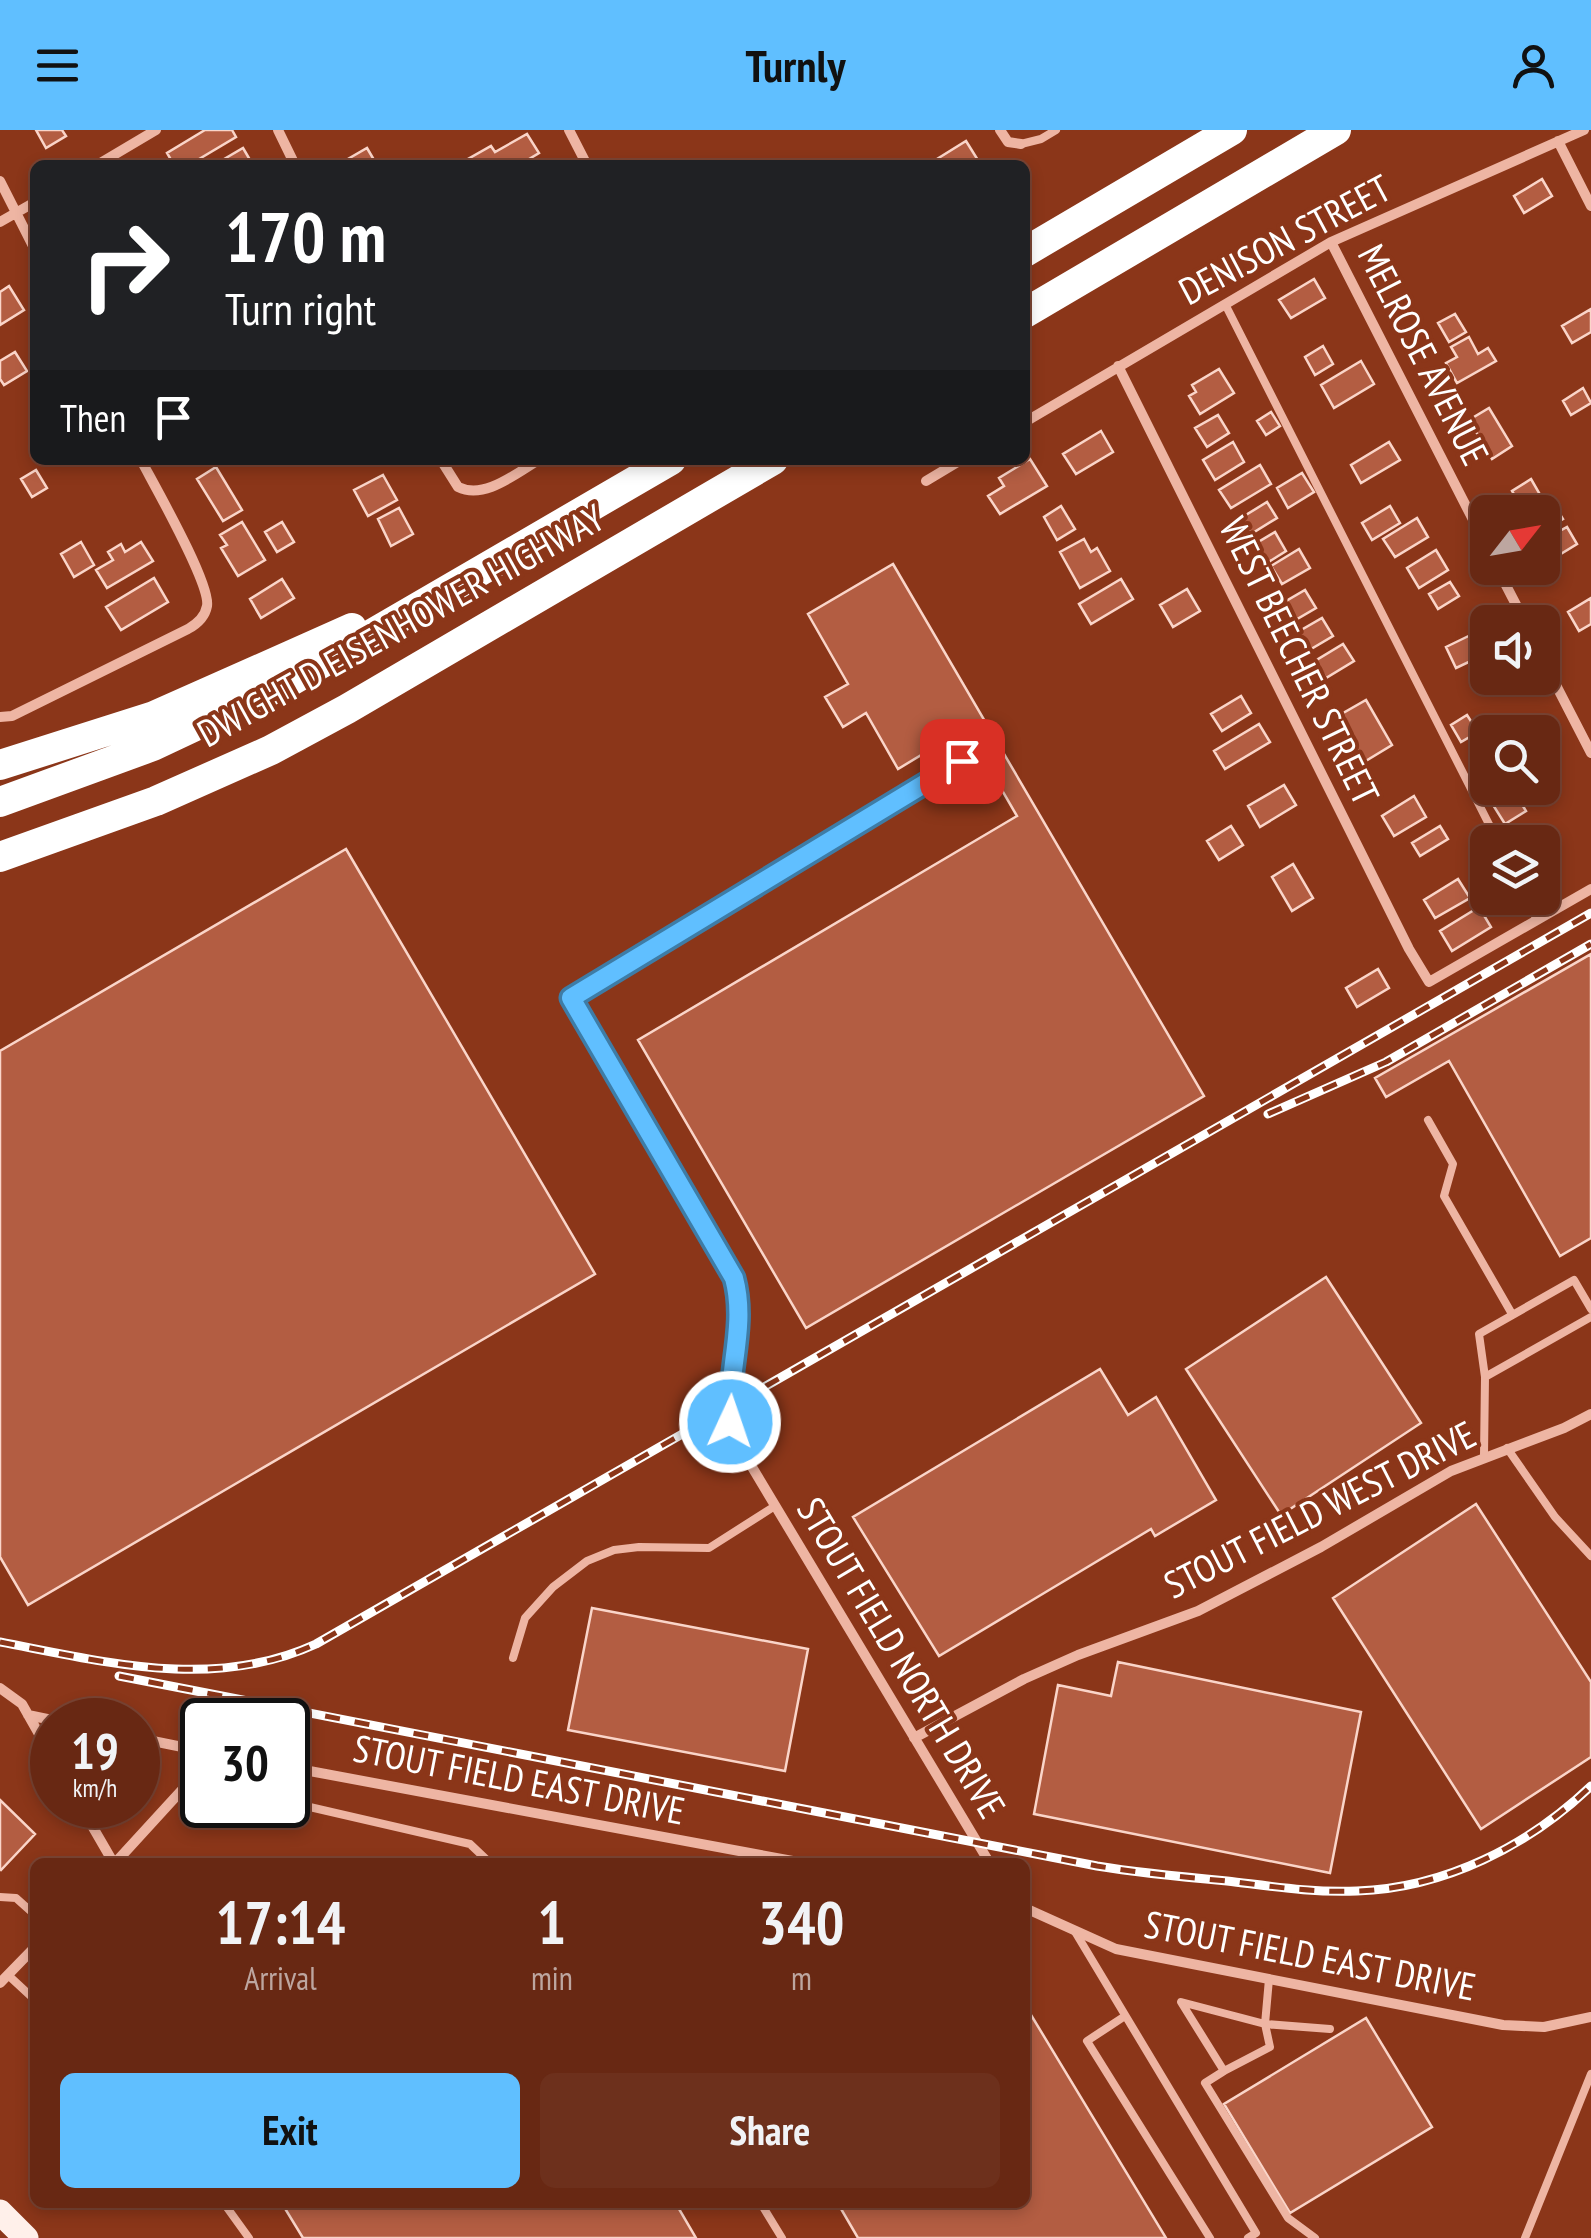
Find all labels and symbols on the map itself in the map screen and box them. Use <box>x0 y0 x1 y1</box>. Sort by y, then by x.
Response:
street label: DENISON STREET <box>1170 163 1398 315</box>
street label: MELROSE AVENUE <box>1348 236 1501 473</box>
street label: DWIGHT D EISENHOWER HIGHWAY <box>188 492 613 757</box>
north arrow <box>1470 495 1560 585</box>
street label: WEST BEECHER STREET <box>1210 509 1391 812</box>
pin <box>920 719 1005 804</box>
position arrow <box>678 1370 782 1474</box>
street label: STOUT FIELD WEST DRIVE <box>1155 1409 1483 1608</box>
street label: STOUT FIELD NORTH DRIVE <box>787 1488 1017 1826</box>
speed limit sign: 30 <box>180 1698 310 1828</box>
street label: STOUT FIELD EAST DRIVE <box>350 1722 689 1835</box>
street label: STOUT FIELD EAST DRIVE <box>1141 1898 1480 2011</box>

